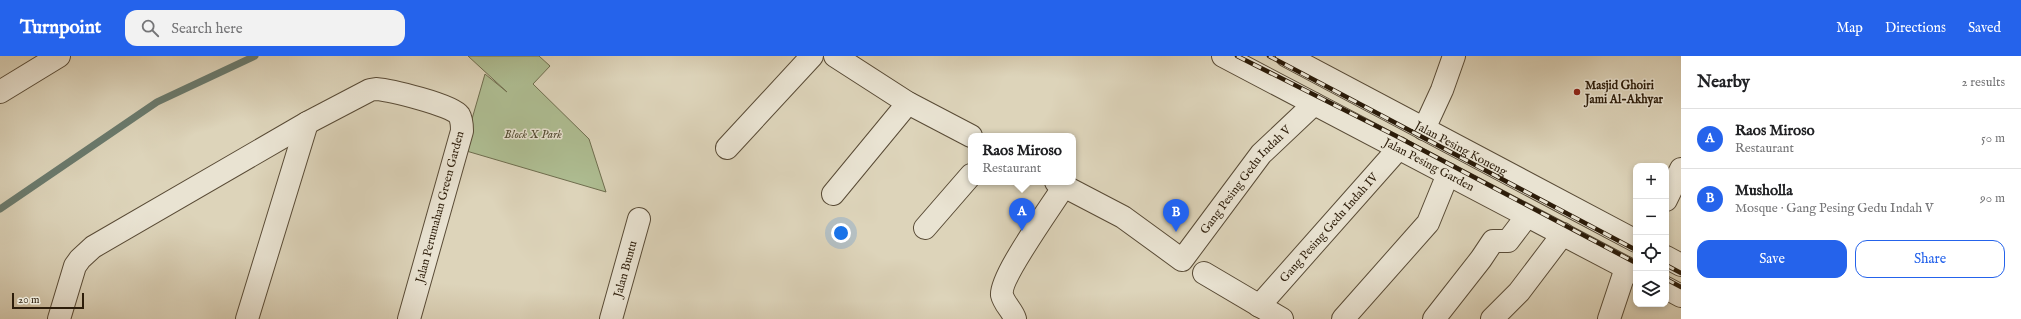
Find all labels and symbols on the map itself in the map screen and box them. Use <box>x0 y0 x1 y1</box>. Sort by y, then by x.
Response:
place label: Masjid Ghoiri Jami Al-Akhyar <box>1583 78 1664 108</box>
marker: Masjid Ghoiri Jami Al-Akhyar <box>1572 87 1582 97</box>
street label: Jalan Pesing Koneng <box>1410 117 1510 179</box>
street label: Gang Pesing Gedu Indah V <box>1197 122 1295 237</box>
park label: Block X Park <box>504 127 562 142</box>
street label: Jalan Perumahan Green Garden <box>412 129 469 287</box>
street label: Jalan Pesing Garden <box>1379 134 1478 195</box>
street label: Gang Pesing Gedu Indah IV <box>1276 169 1382 285</box>
pin: A <box>1009 198 1035 231</box>
pin: B <box>1163 199 1189 232</box>
your location <box>831 223 851 243</box>
street label: Jalan Buntu <box>609 239 640 301</box>
scale bar <box>12 291 84 310</box>

